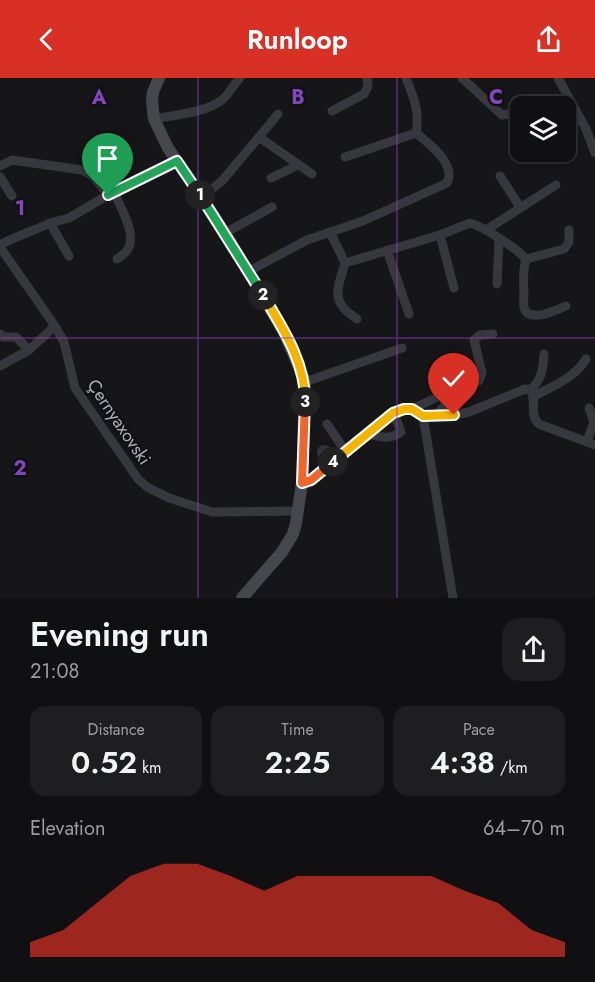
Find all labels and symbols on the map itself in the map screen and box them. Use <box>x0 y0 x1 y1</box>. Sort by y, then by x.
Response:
text: A <box>91 83 107 112</box>
text: B <box>291 83 305 112</box>
text: C <box>489 83 503 112</box>
pin <box>82 133 133 195</box>
pin: 1 <box>185 180 215 210</box>
text: 1 <box>15 194 25 223</box>
pin: 2 <box>248 280 278 310</box>
pin <box>428 353 479 415</box>
street label: Çernyaxovski <box>81 374 157 470</box>
pin: 3 <box>290 387 320 417</box>
pin: 4 <box>318 447 348 477</box>
text: 2 <box>13 454 27 483</box>

